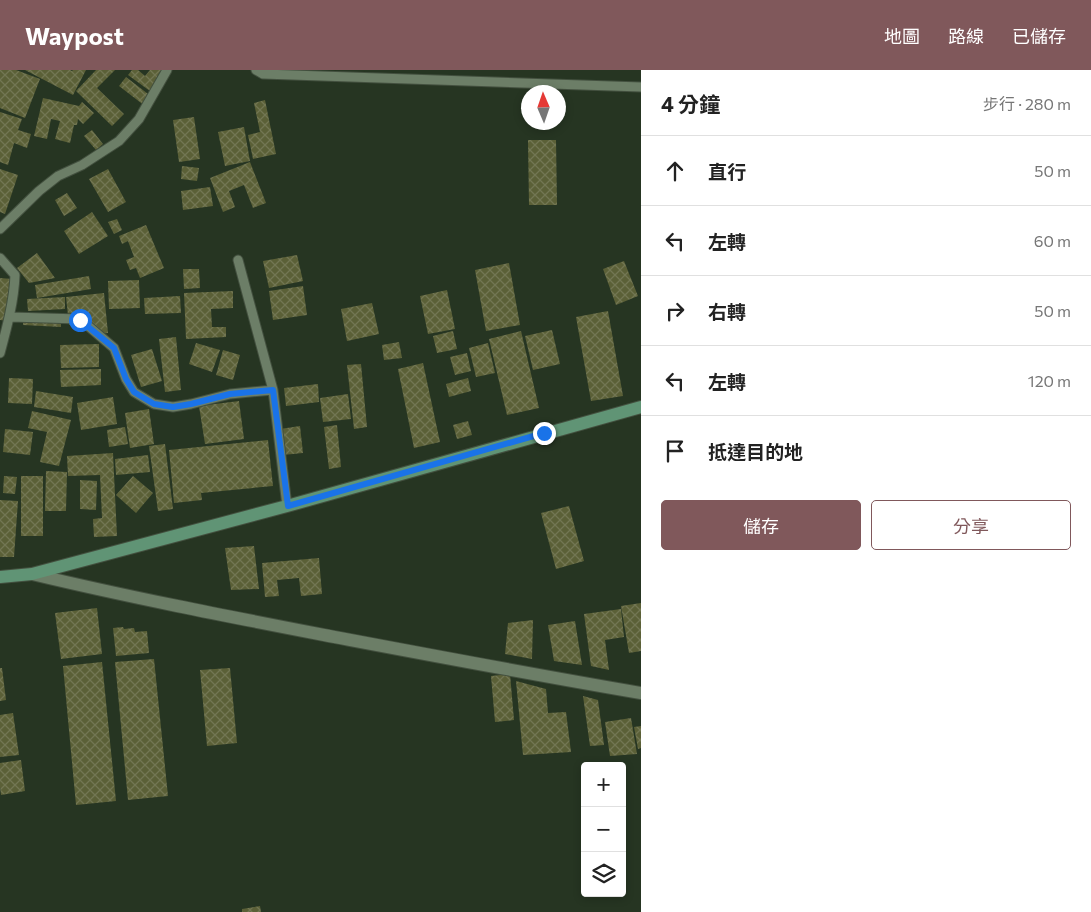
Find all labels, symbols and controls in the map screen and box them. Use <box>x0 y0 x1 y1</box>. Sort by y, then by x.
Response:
text: Waypost <box>25 21 124 50</box>
text: 地圖 <box>884 25 920 47</box>
text: 路線 <box>948 25 984 47</box>
text: 已儲存 <box>1012 25 1066 47</box>
north arrow <box>521 85 566 130</box>
text: 4 分鐘 <box>661 91 720 116</box>
text: 步行 · 280 m <box>983 94 1071 113</box>
icon: ahead <box>661 157 689 185</box>
text: 直行 <box>708 160 746 183</box>
text: 50 m <box>1034 161 1071 180</box>
icon: left <box>661 227 689 255</box>
text: 左轉 <box>708 230 746 253</box>
text: 60 m <box>1034 231 1071 250</box>
icon: right <box>661 297 689 325</box>
text: 右轉 <box>708 300 746 323</box>
text: 50 m <box>1034 301 1071 320</box>
route start <box>69 309 92 332</box>
icon: left <box>661 367 689 395</box>
text: 左轉 <box>708 370 746 393</box>
text: 120 m <box>1028 371 1071 390</box>
route end <box>533 422 556 445</box>
icon: arrive <box>661 437 689 465</box>
text: 抵達目的地 <box>708 440 803 463</box>
button: 儲存 <box>661 500 861 550</box>
button: 分享 <box>871 500 1071 550</box>
map controls <box>581 762 626 897</box>
button: + <box>581 762 626 807</box>
button: − <box>581 807 626 852</box>
button: layers <box>581 852 626 897</box>

